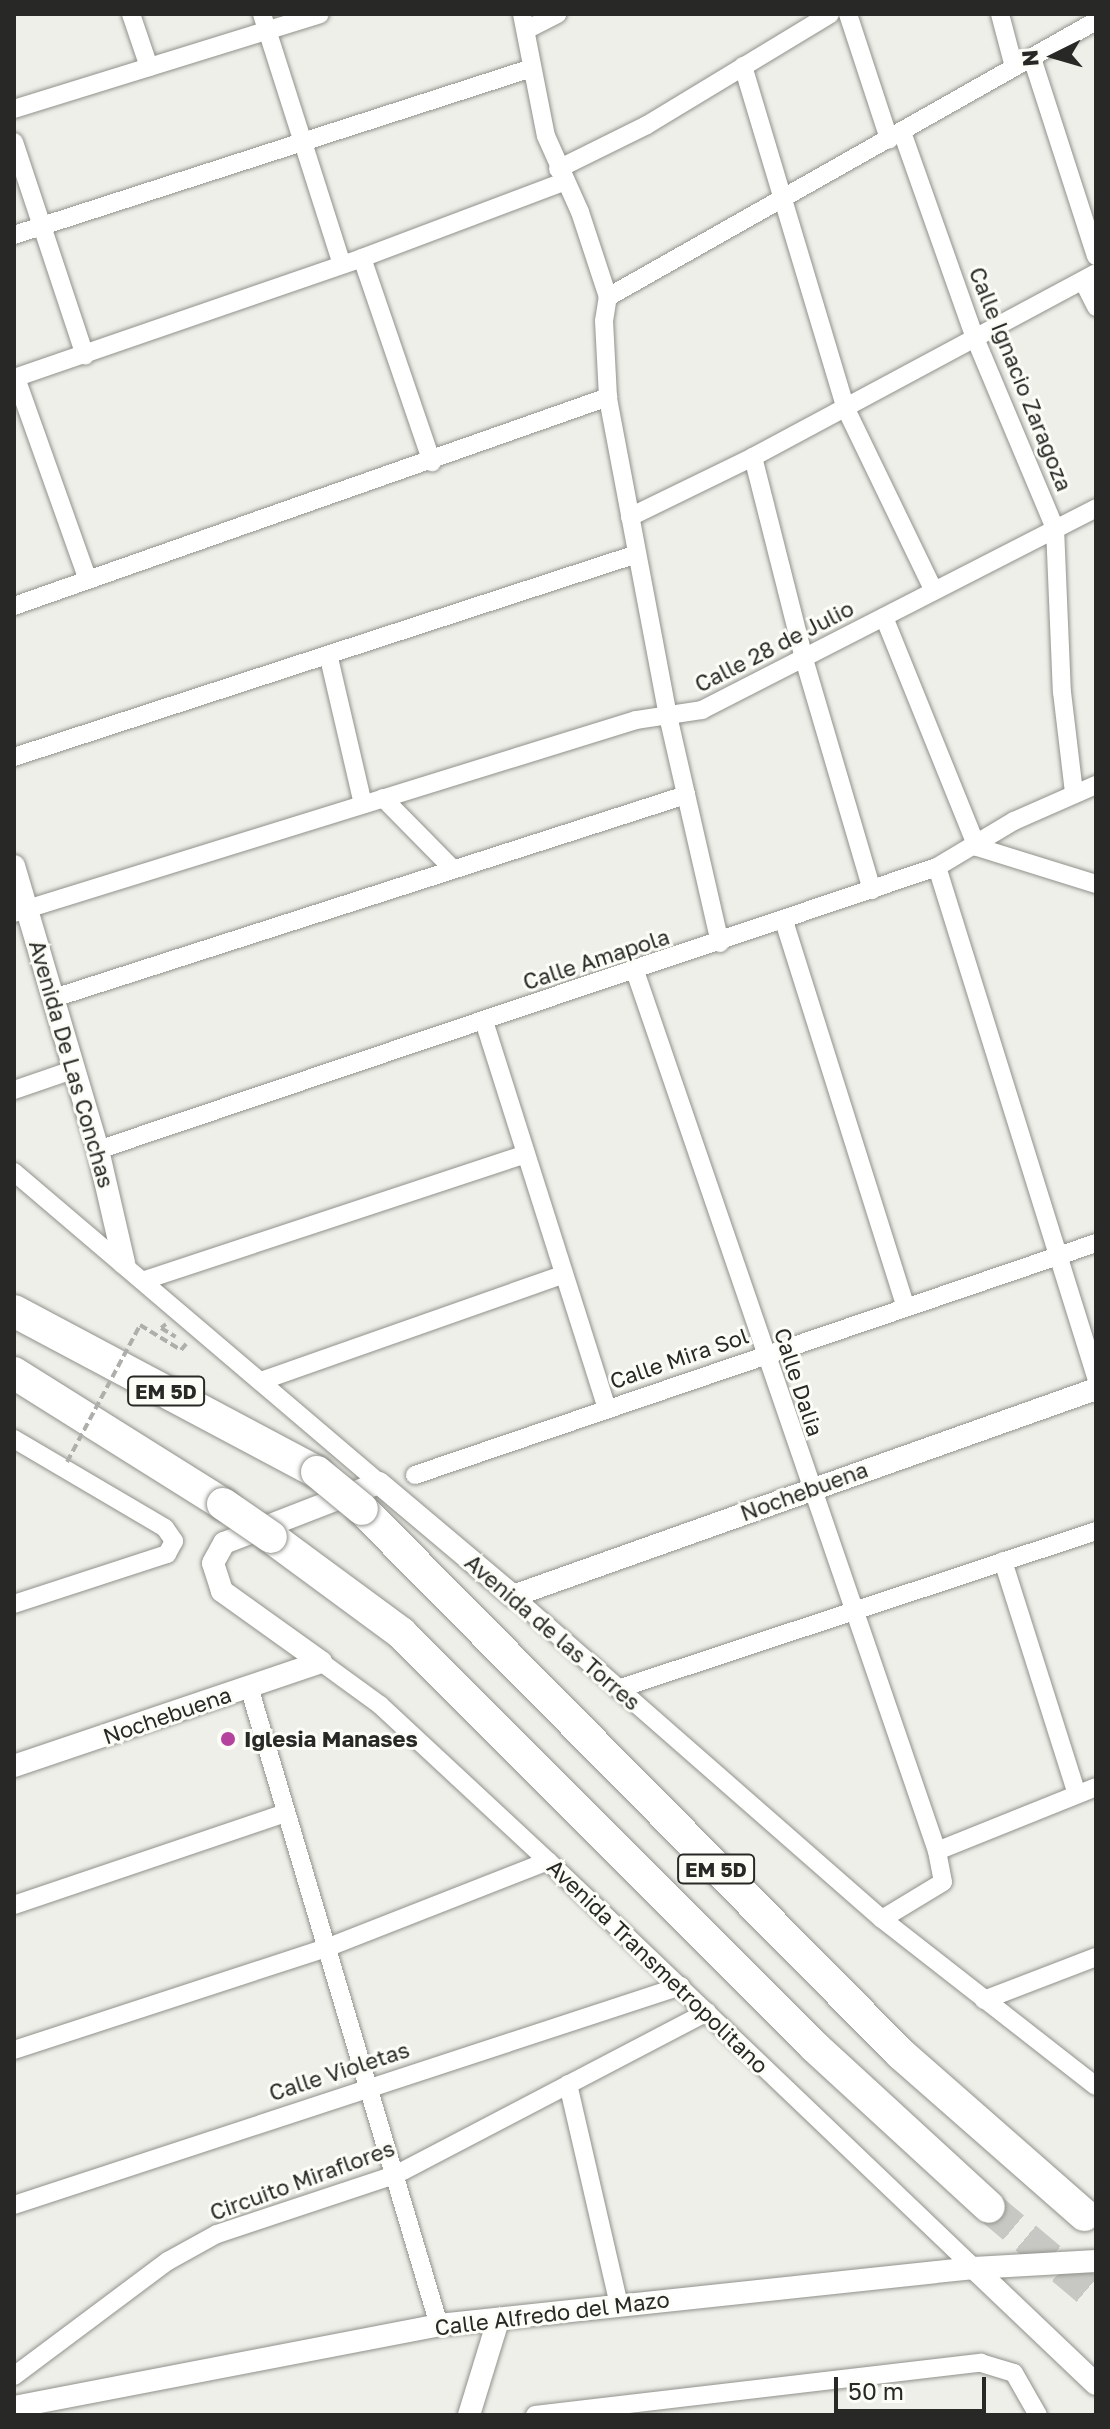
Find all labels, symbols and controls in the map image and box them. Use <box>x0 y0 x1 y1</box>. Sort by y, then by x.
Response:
north arrow <box>1014 16 1094 96</box>
text: N <box>1015 49 1044 68</box>
street label: Calle Ignacio Zaragoza <box>964 263 1078 495</box>
street label: Calle 28 de Julio <box>690 595 858 697</box>
street label: Calle Amapola <box>519 923 673 995</box>
street label: Avenida De Las Conchas <box>24 937 120 1191</box>
street label: Calle Mira Sol <box>606 1322 752 1394</box>
street label: Calle Dalia <box>769 1324 829 1440</box>
road number: EM 5D <box>126 1375 206 1407</box>
street label: Nochebuena <box>737 1456 871 1526</box>
street label: Avenida de las Torres <box>460 1549 646 1715</box>
street label: Nochebuena <box>99 1681 235 1749</box>
place label: Iglesia Manases <box>244 1726 418 1752</box>
marker: Iglesia Manases <box>219 1730 237 1748</box>
street label: Avenida Transmetropolitano <box>542 1853 774 2079</box>
road number: EM 5D <box>676 1853 756 1885</box>
street label: Calle Violetas <box>266 2036 412 2106</box>
street label: Circuito Miraflores <box>206 2134 398 2226</box>
street label: Calle Alfredo del Mazo <box>433 2285 671 2341</box>
scale bar <box>838 2361 990 2411</box>
text: 50 m <box>848 2376 904 2405</box>

